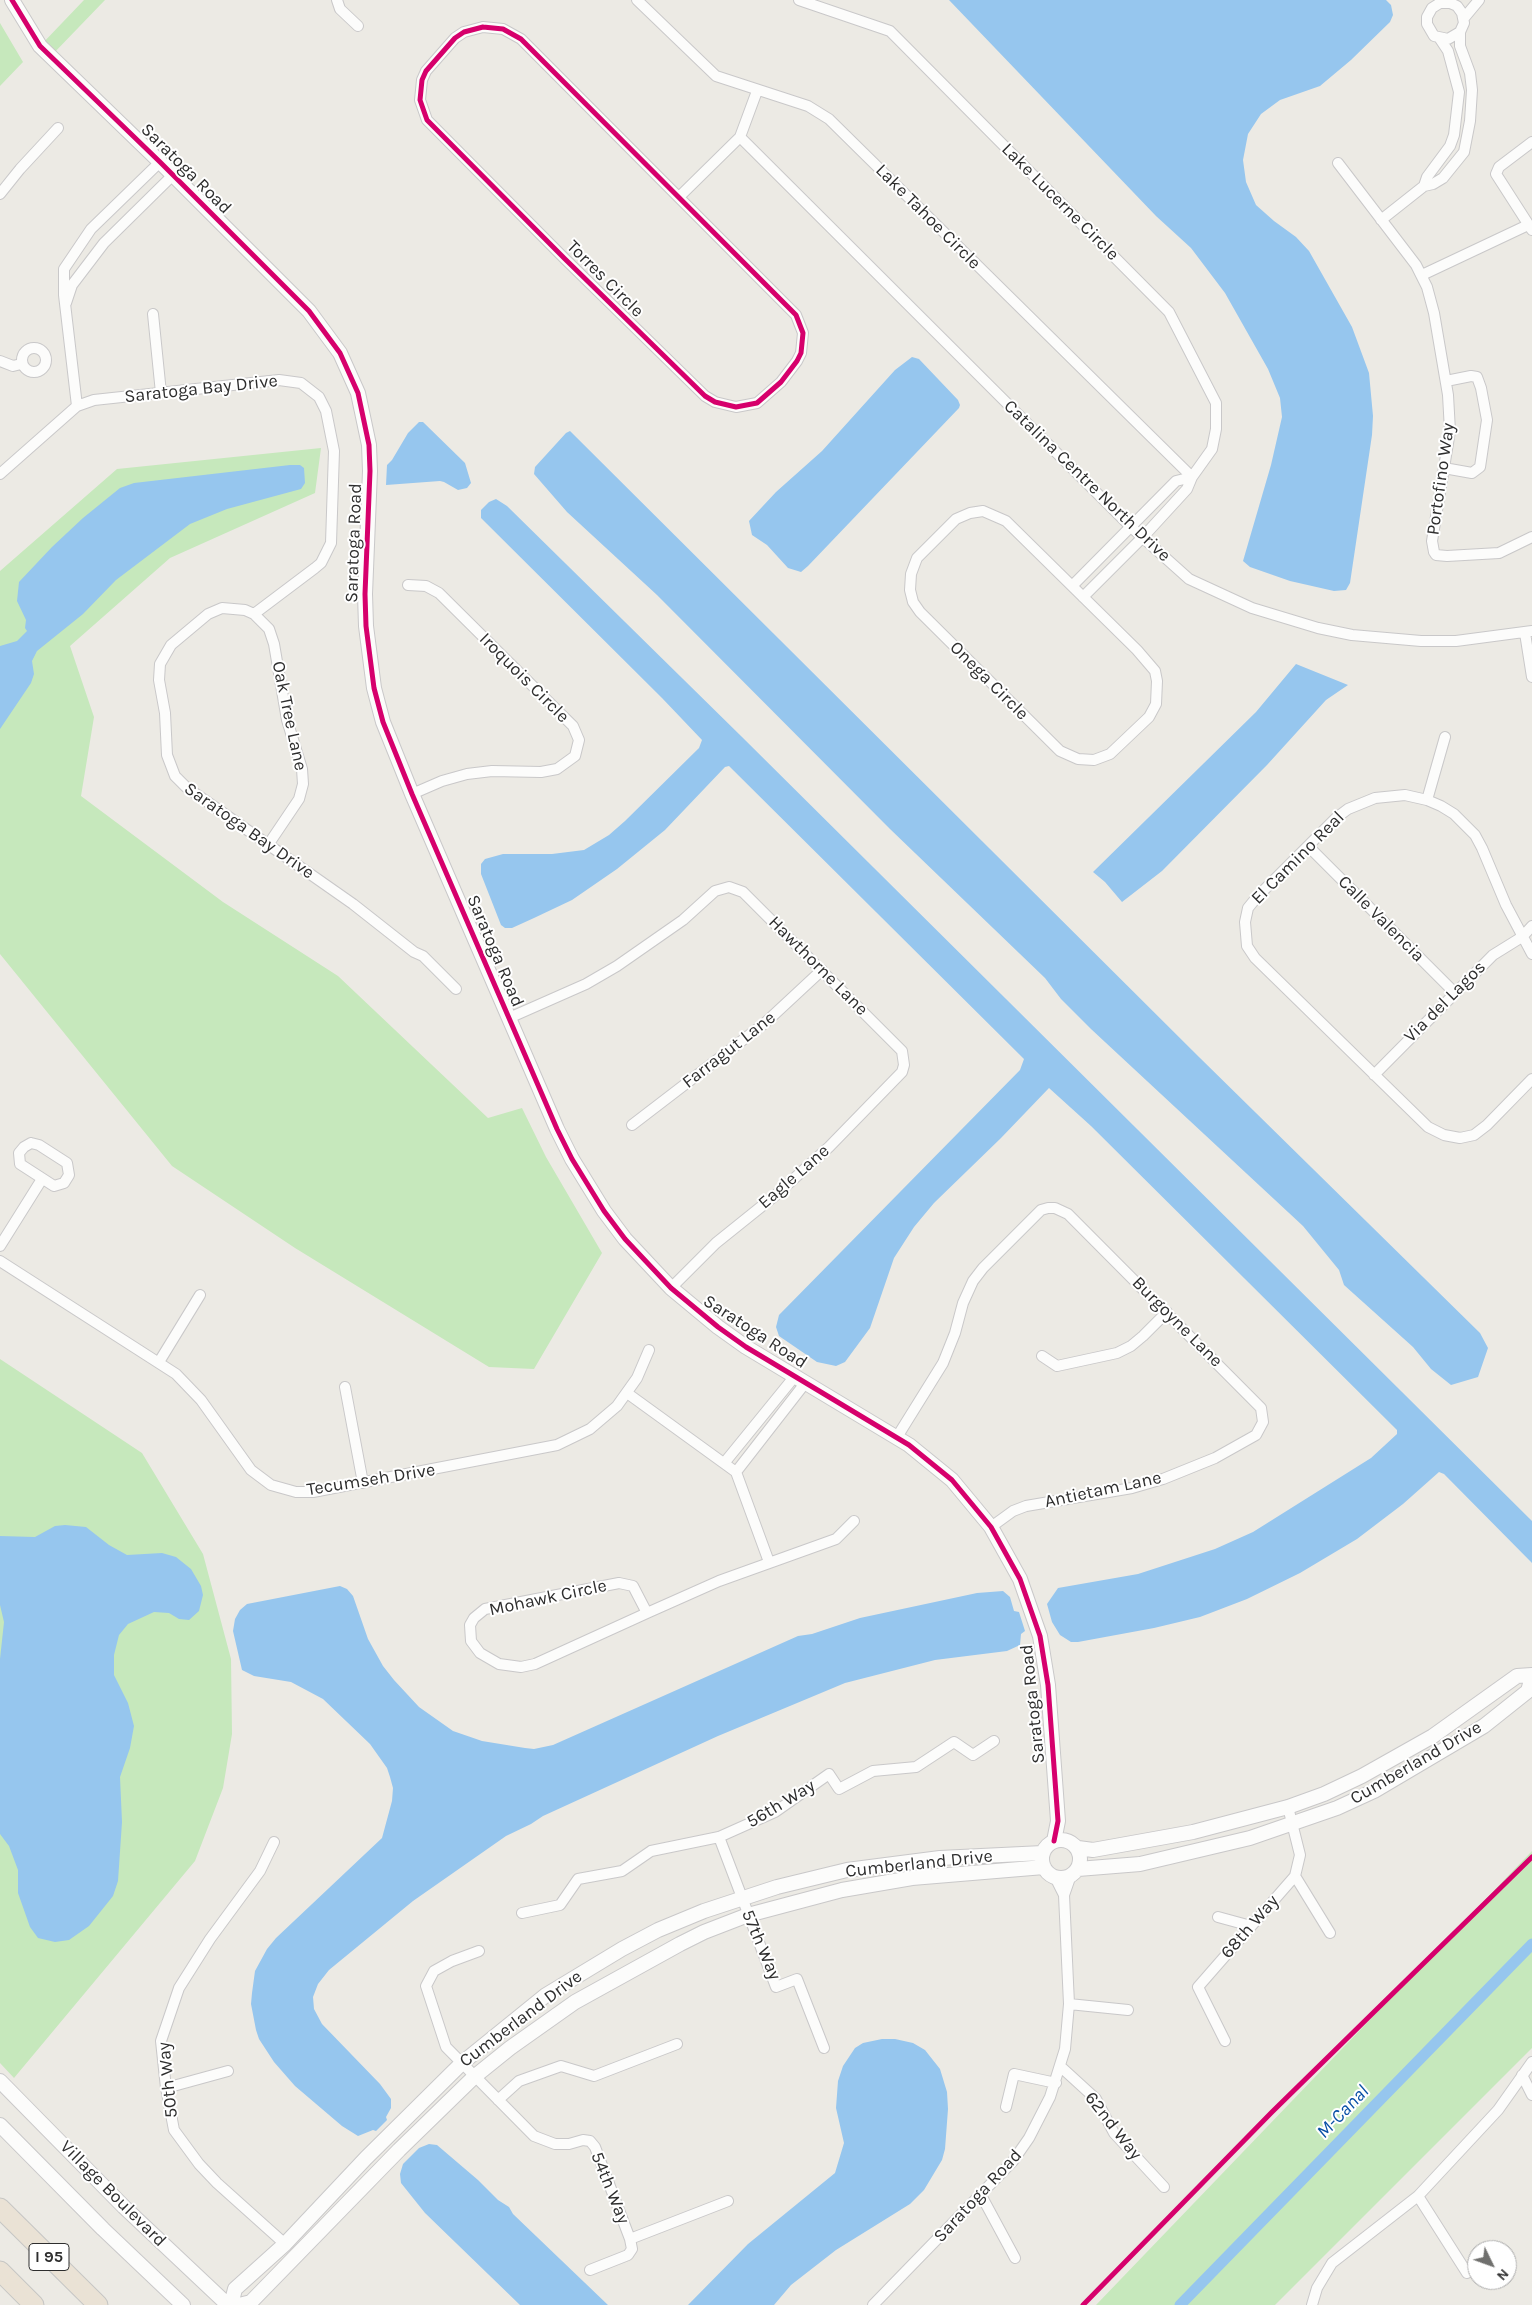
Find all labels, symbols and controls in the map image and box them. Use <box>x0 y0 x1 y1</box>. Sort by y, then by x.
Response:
street label: Saratoga Road <box>136 119 236 219</box>
street label: Lake Lucerne Circle <box>997 139 1123 265</box>
street label: Lake Tahoe Circle <box>871 160 985 274</box>
street label: Torres Circle <box>562 236 648 322</box>
street label: Saratoga Bay Drive <box>123 370 279 408</box>
street label: Catalina Centre North Drive <box>999 396 1175 566</box>
street label: Portofino Way <box>1422 421 1460 537</box>
street label: Saratoga Road <box>341 483 367 603</box>
street label: Iroquois Circle <box>475 629 573 727</box>
street label: Onega Circle <box>945 637 1033 725</box>
street label: Oak Tree Lane <box>267 659 311 773</box>
street label: Saratoga Bay Drive <box>180 778 318 884</box>
street label: El Camino Real <box>1247 807 1349 909</box>
street label: Calle Valencia <box>1333 871 1429 967</box>
street label: Saratoga Road <box>462 892 528 1010</box>
street label: Hawthorne Lane <box>764 912 872 1020</box>
street label: Via del Lagos <box>1400 957 1490 1047</box>
street label: Farragut Lane <box>678 1007 780 1093</box>
street label: Eagle Lane <box>754 1140 834 1214</box>
street label: Burgoyne Lane <box>1127 1272 1227 1372</box>
street label: Saratoga Road <box>699 1290 811 1374</box>
street label: Tecumseh Drive <box>305 1459 437 1501</box>
street label: Antietam Lane <box>1043 1467 1163 1513</box>
street label: Mohawk Circle <box>487 1575 609 1621</box>
street label: Saratoga Road <box>1016 1643 1050 1765</box>
street label: Cumberland Drive <box>1347 1717 1485 1809</box>
street label: 56th Way <box>743 1775 819 1833</box>
street label: Cumberland Drive <box>844 1846 994 1882</box>
street label: 68th Way <box>1217 1891 1283 1963</box>
street label: 57th Way <box>737 1907 785 1983</box>
street label: Cumberland Drive <box>455 1966 587 2072</box>
street label: 50th Way <box>153 2041 183 2119</box>
water label: M-Canal <box>1312 2081 1374 2143</box>
street label: 62nd Way <box>1080 2088 1146 2164</box>
street label: Village Boulevard <box>55 2136 171 2252</box>
street label: Saratoga Road <box>929 2145 1027 2247</box>
street label: 54th Way <box>586 2149 634 2227</box>
north arrow <box>1467 2240 1517 2290</box>
road number: I 95 <box>29 2244 69 2270</box>
text: N <box>1493 2265 1512 2284</box>

